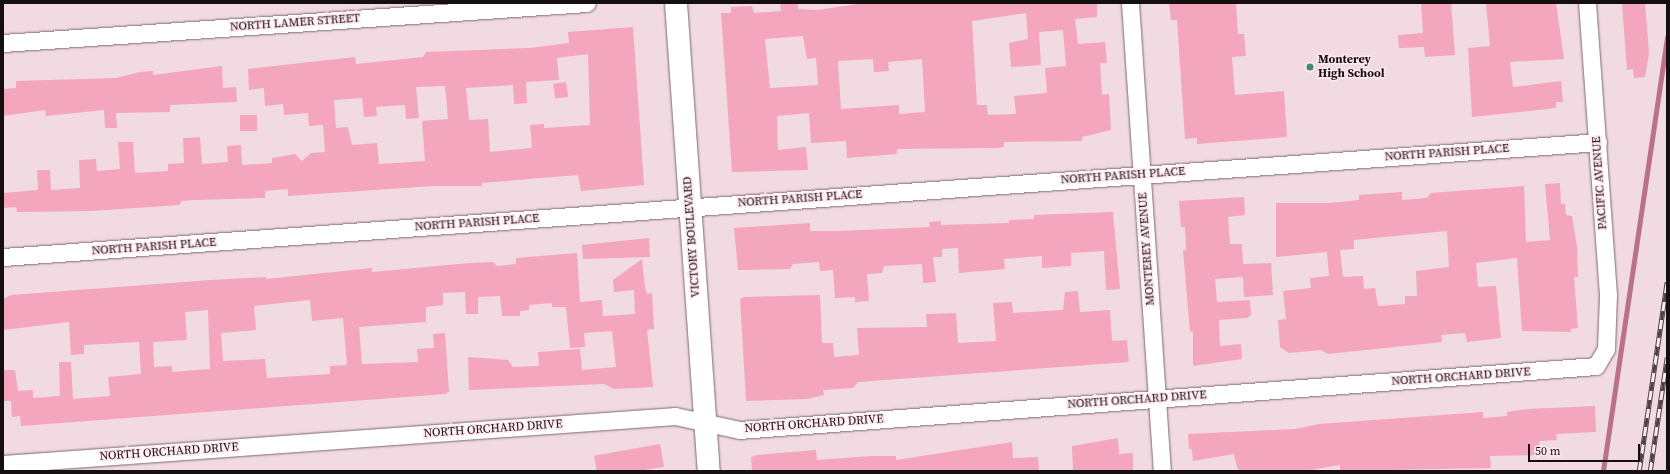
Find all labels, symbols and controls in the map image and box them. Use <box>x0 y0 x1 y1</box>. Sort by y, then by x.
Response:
street label: NORTH LAMER STREET <box>230 11 360 35</box>
place label: Monterey High School <box>1318 53 1385 81</box>
marker: Monterey High School <box>1305 62 1315 72</box>
street label: PACIFIC AVENUE <box>1590 136 1610 230</box>
street label: NORTH PARISH PLACE <box>1384 141 1510 165</box>
street label: NORTH PARISH PLACE <box>1060 164 1186 188</box>
street label: VICTORY BOULEVARD <box>681 176 703 298</box>
street label: NORTH PARISH PLACE <box>737 187 863 211</box>
street label: MONTEREY AVENUE <box>1136 192 1158 306</box>
street label: NORTH PARISH PLACE <box>414 211 540 235</box>
street label: NORTH PARISH PLACE <box>91 235 217 259</box>
street label: NORTH ORCHARD DRIVE <box>1391 365 1531 389</box>
street label: NORTH ORCHARD DRIVE <box>1067 388 1207 412</box>
street label: NORTH ORCHARD DRIVE <box>744 412 884 436</box>
street label: NORTH ORCHARD DRIVE <box>423 417 563 441</box>
scale bar <box>1530 436 1642 462</box>
street label: NORTH ORCHARD DRIVE <box>99 440 239 464</box>
text: 50 m <box>1535 443 1561 459</box>

